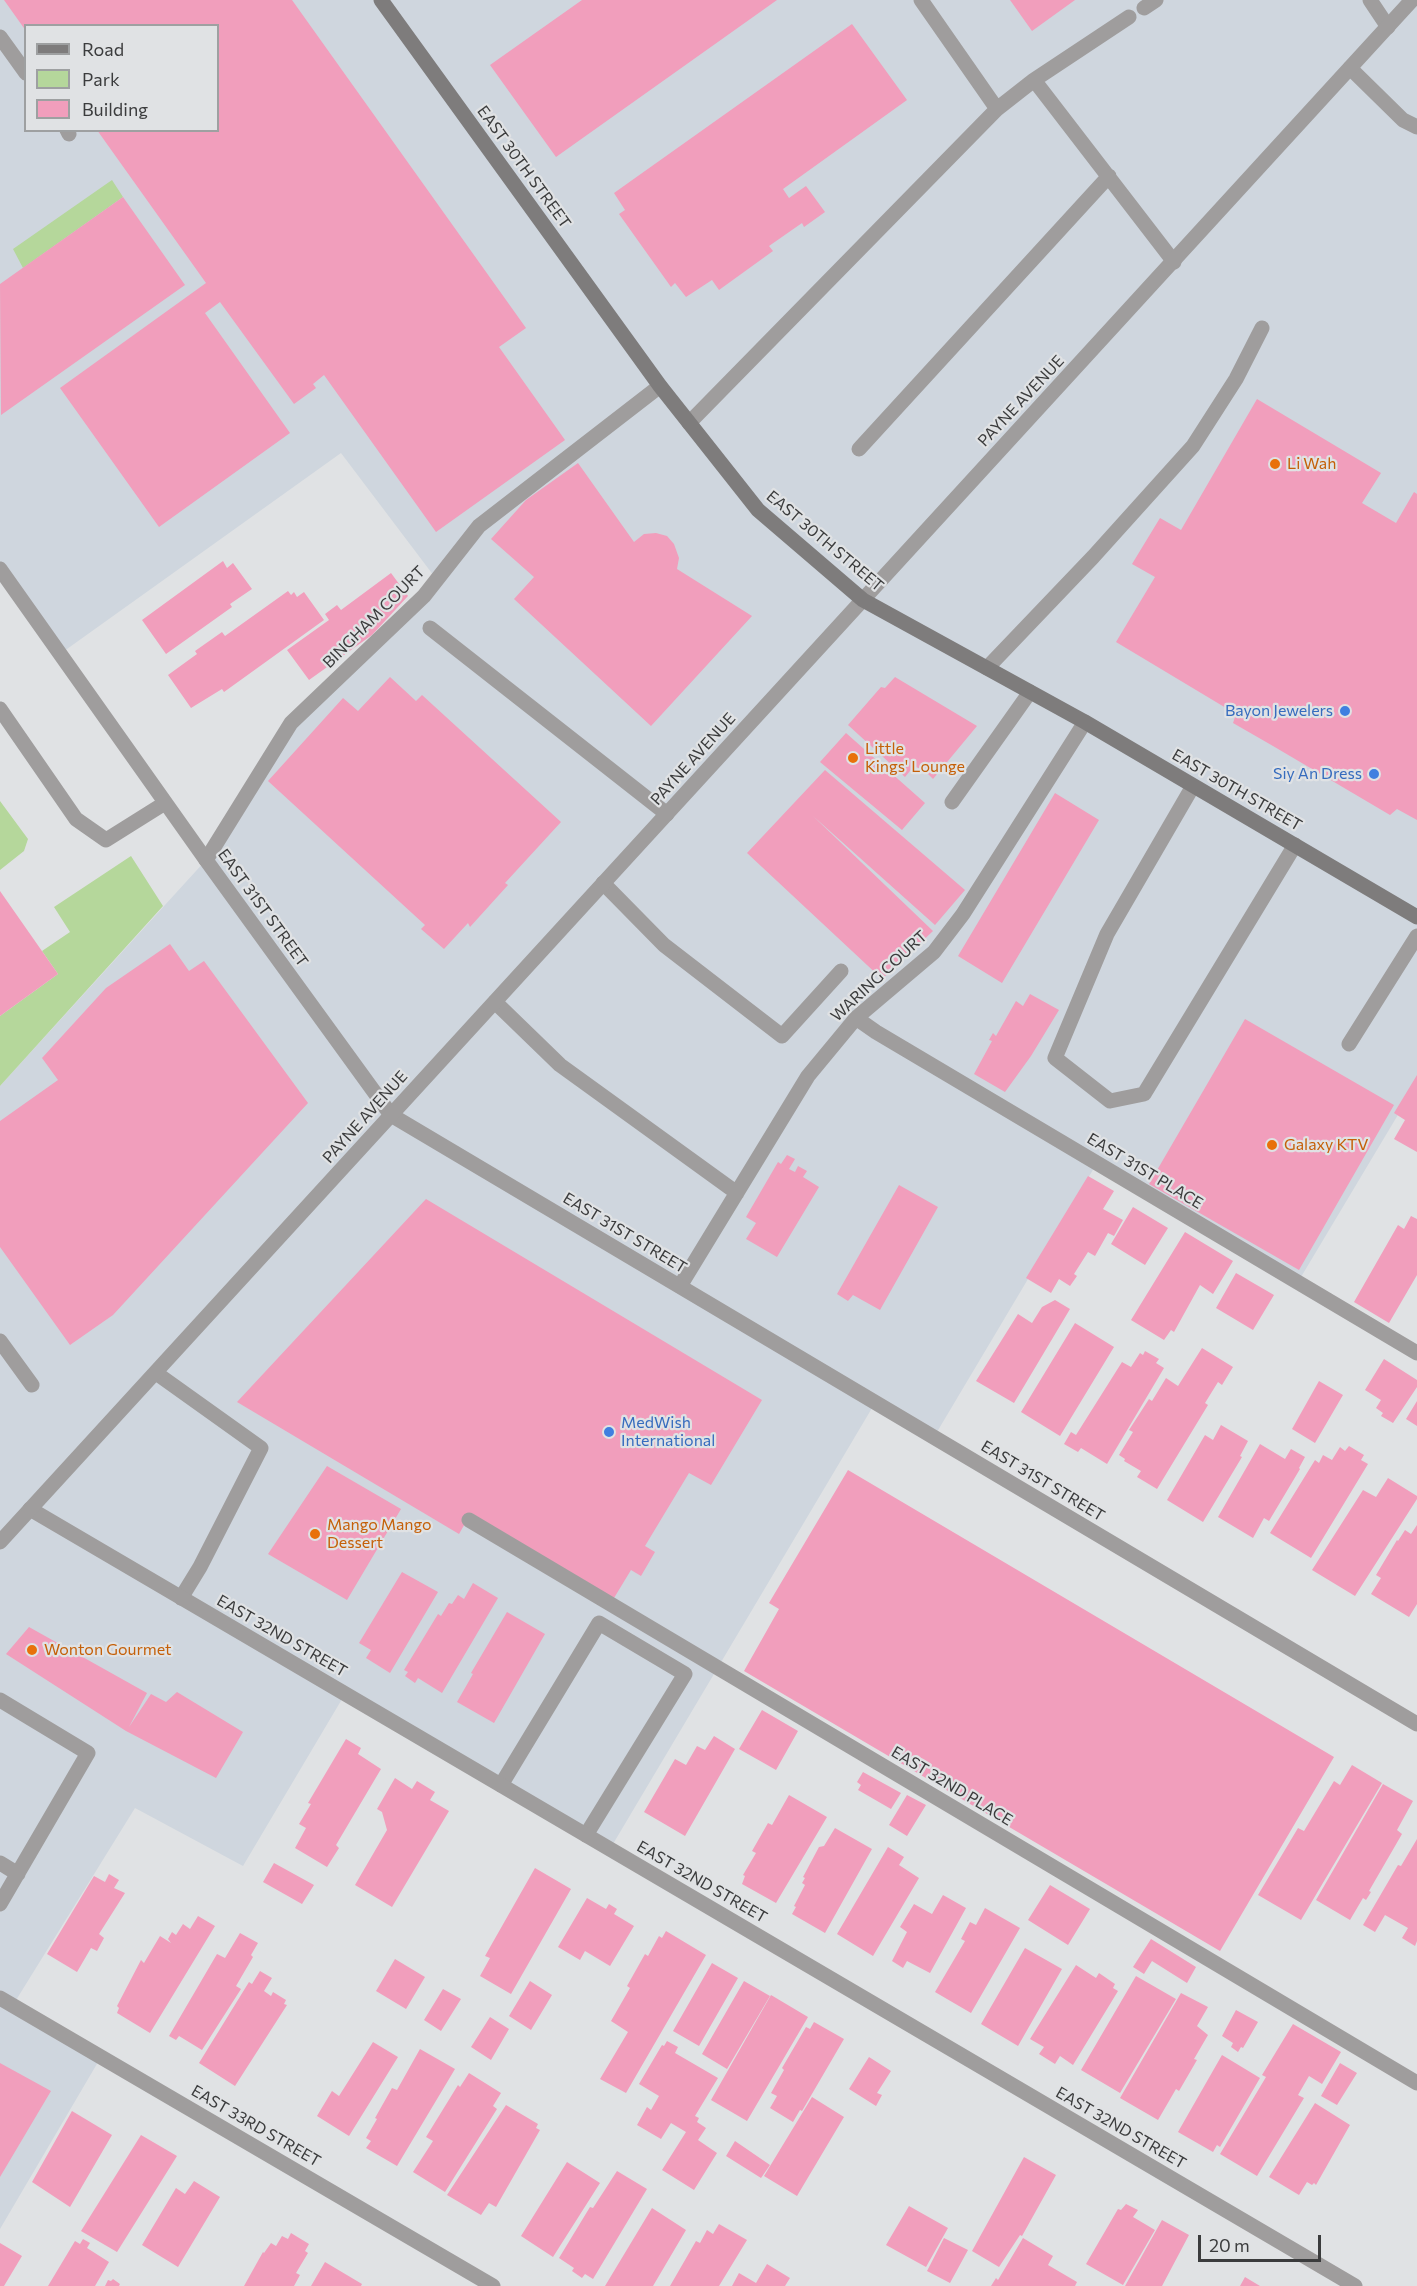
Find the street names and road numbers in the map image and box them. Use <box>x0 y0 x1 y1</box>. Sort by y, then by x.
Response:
street label: EAST 30TH STREET <box>473 102 575 232</box>
street label: PAYNE AVENUE <box>974 351 1068 451</box>
street label: EAST 30TH STREET <box>763 486 887 596</box>
street label: BINGHAM COURT <box>319 562 429 672</box>
street label: PAYNE AVENUE <box>647 709 739 809</box>
street label: EAST 30TH STREET <box>1169 745 1305 835</box>
street label: EAST 31ST STREET <box>214 845 312 971</box>
street label: WARING COURT <box>827 926 931 1026</box>
street label: PAYNE AVENUE <box>319 1067 411 1167</box>
street label: EAST 31ST PLACE <box>1084 1129 1206 1213</box>
street label: EAST 31ST STREET <box>560 1188 690 1278</box>
street label: EAST 31ST STREET <box>978 1436 1108 1526</box>
street label: EAST 32ND STREET <box>213 1591 351 1681</box>
street label: EAST 32ND PLACE <box>888 1742 1016 1830</box>
street label: EAST 32ND STREET <box>633 1837 771 1927</box>
street label: EAST 33RD STREET <box>188 2081 324 2171</box>
street label: EAST 32ND STREET <box>1052 2083 1190 2173</box>

